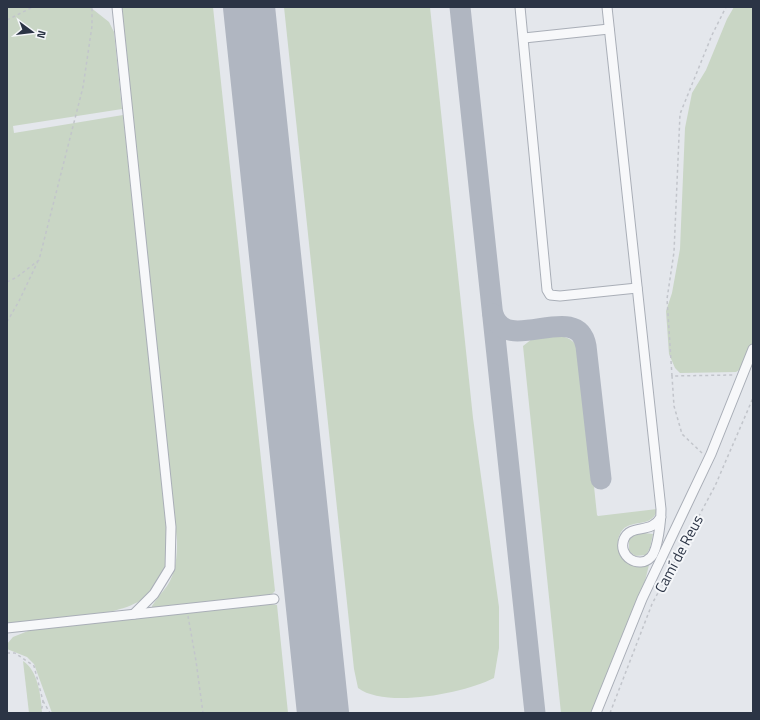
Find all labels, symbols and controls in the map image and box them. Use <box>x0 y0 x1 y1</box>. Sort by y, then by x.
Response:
north arrow <box>12 12 52 52</box>
text: N <box>33 29 50 40</box>
street label: Camí de Reus <box>648 511 709 597</box>

